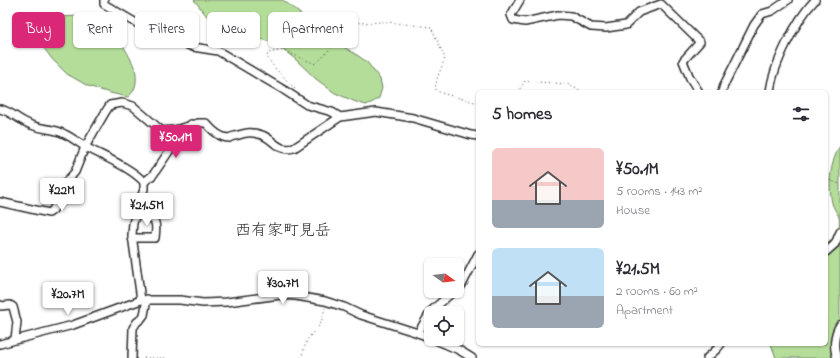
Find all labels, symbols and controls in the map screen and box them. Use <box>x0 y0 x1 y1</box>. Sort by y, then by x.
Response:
chip: Buy <box>12 12 65 48</box>
chip: Rent <box>73 12 127 48</box>
chip: Filters <box>135 12 199 48</box>
chip: New <box>207 12 260 48</box>
chip: Apartment <box>268 12 358 48</box>
text: 5 homes <box>492 102 552 127</box>
icon: filters <box>790 103 812 125</box>
pin: ¥50.1M <box>143 125 209 159</box>
text: ¥50.1M <box>160 128 192 147</box>
text: ¥50.1M <box>616 157 659 182</box>
icon: home <box>524 164 572 212</box>
pin: ¥22M <box>38 178 86 212</box>
text: ¥22M <box>49 181 75 200</box>
text: 5 rooms · 143 m² <box>616 182 702 201</box>
pin: ¥21.5M <box>114 193 180 227</box>
text: ¥21.5M <box>130 196 164 215</box>
text: House <box>616 201 650 220</box>
district label: 西有家町見岳 <box>235 219 331 243</box>
text: ¥21.5M <box>616 257 660 282</box>
north arrow <box>424 258 464 298</box>
map controls <box>424 258 464 346</box>
icon: home <box>524 264 572 312</box>
pin: ¥30.7M <box>250 271 316 305</box>
text: ¥30.7M <box>267 274 299 293</box>
pin: ¥20.7M <box>35 282 101 316</box>
text: 2 rooms · 60 m² <box>616 282 698 301</box>
text: ¥20.7M <box>51 285 85 304</box>
text: Apartment <box>616 301 673 320</box>
button: locate <box>424 306 464 346</box>

